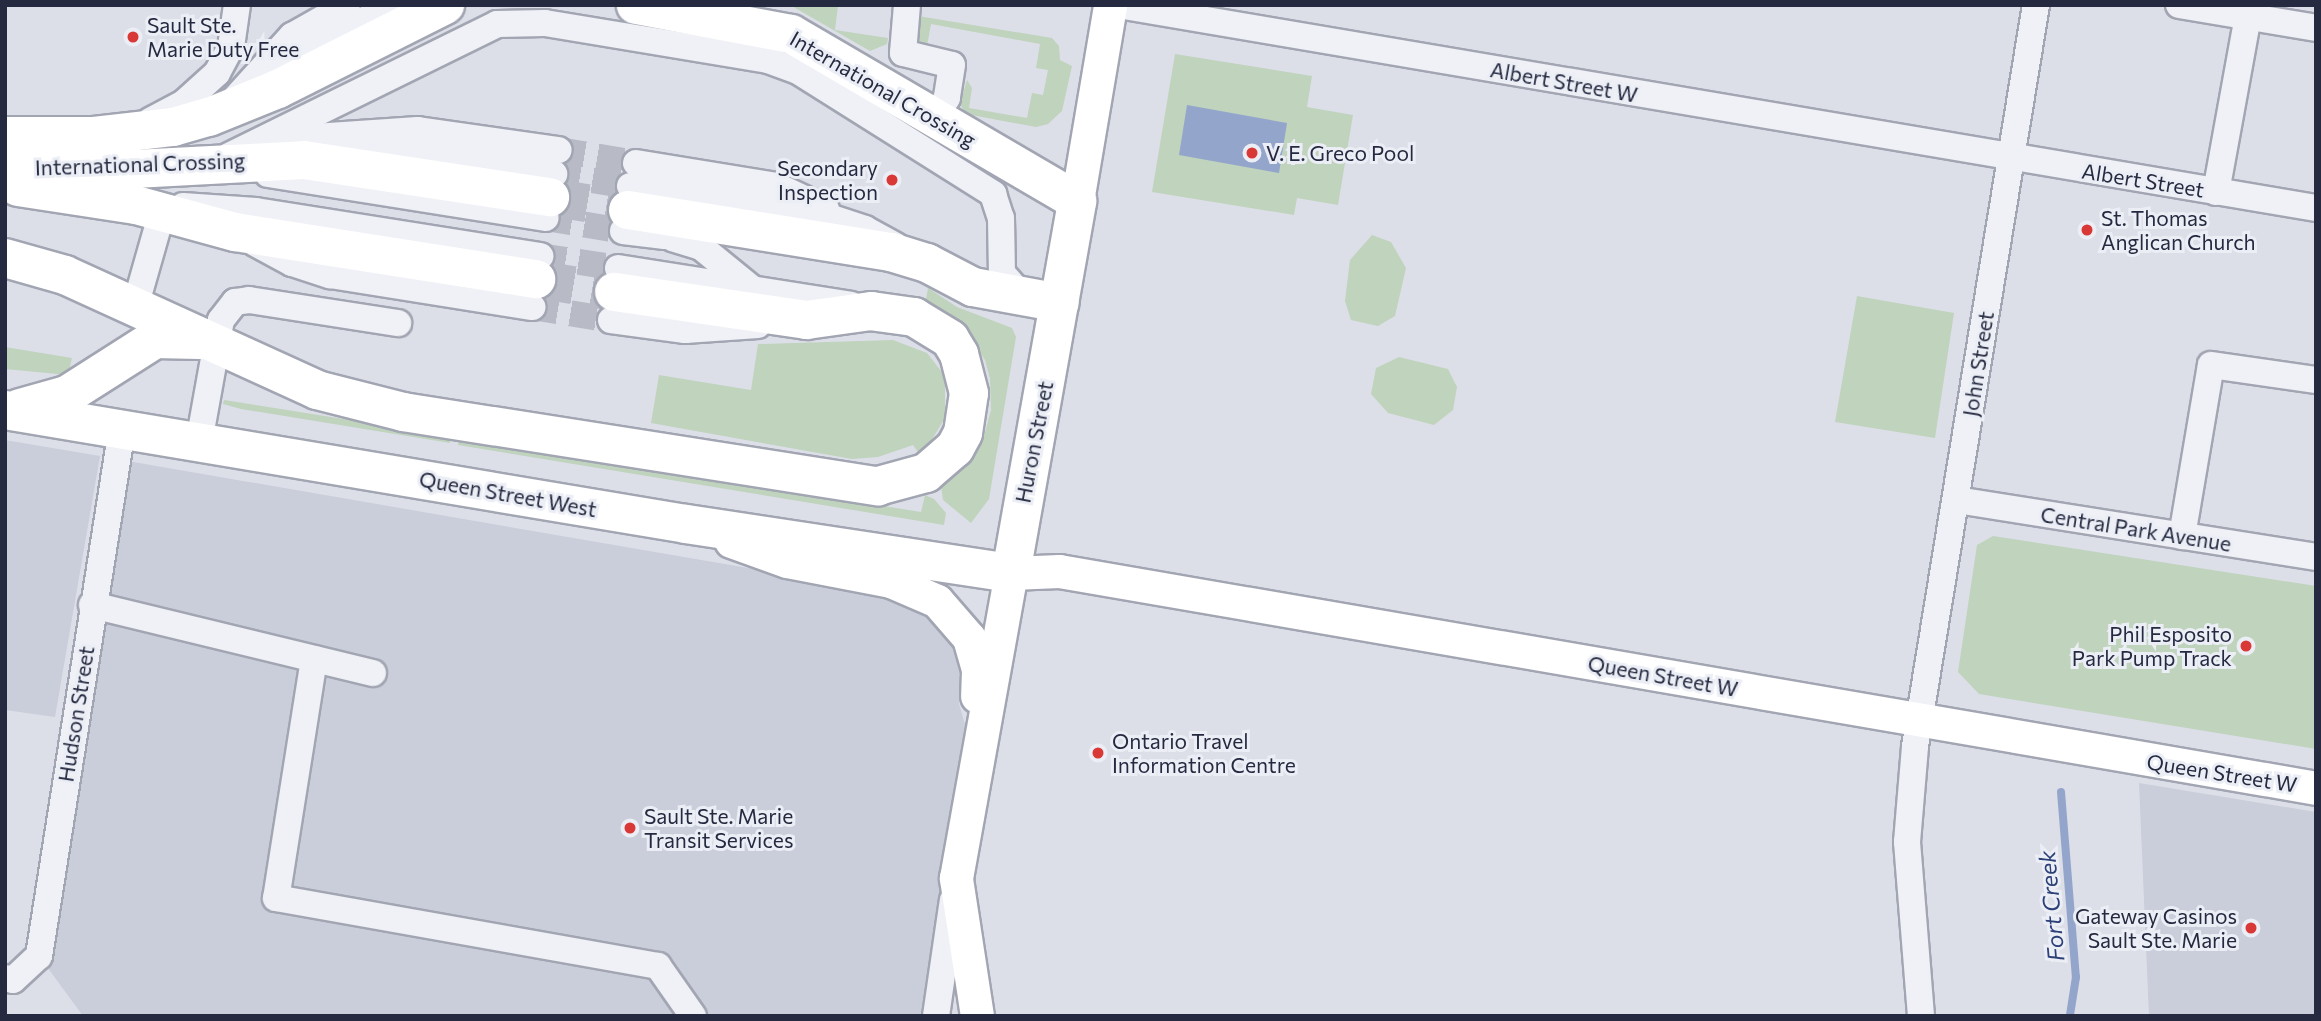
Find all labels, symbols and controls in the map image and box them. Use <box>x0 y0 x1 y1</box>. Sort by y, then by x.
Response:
place label: Sault Ste. Marie Duty Free <box>147 12 299 62</box>
street label: International Crossing <box>786 25 980 153</box>
marker: Sault Ste. Marie Duty Free <box>125 29 141 45</box>
street label: Albert Street W <box>1488 57 1640 107</box>
place label: V. E. Greco Pool <box>1266 140 1414 166</box>
marker: V. E. Greco Pool <box>1244 145 1260 161</box>
street label: International Crossing <box>34 148 246 180</box>
place label: Secondary Inspection <box>777 155 878 205</box>
street label: Albert Street <box>2080 158 2206 202</box>
marker: Secondary Inspection <box>884 172 900 188</box>
place label: St. Thomas Anglican Church <box>2101 205 2256 255</box>
marker: St. Thomas Anglican Church <box>2079 222 2095 238</box>
street label: John Street <box>1957 310 1999 418</box>
street label: Huron Street <box>1010 379 1058 505</box>
street label: Queen Street West <box>417 466 599 522</box>
street label: Central Park Avenue <box>2039 501 2233 557</box>
place label: Phil Esposito Park Pump Track <box>2072 621 2232 671</box>
marker: Phil Esposito Park Pump Track <box>2238 638 2254 654</box>
street label: Hudson Street <box>53 644 99 784</box>
street label: Queen Street W <box>1586 650 1740 702</box>
place label: Ontario Travel Information Centre <box>1112 728 1296 778</box>
marker: Ontario Travel Information Centre <box>1090 745 1106 761</box>
street label: Queen Street W <box>2145 749 2299 797</box>
place label: Sault Ste. Marie Transit Services <box>644 803 793 853</box>
marker: Sault Ste. Marie Transit Services <box>622 820 638 836</box>
water label: Fort Creek <box>2032 850 2070 962</box>
place label: Gateway Casinos Sault Ste. Marie <box>2075 903 2237 953</box>
marker: Gateway Casinos Sault Ste. Marie <box>2243 920 2259 936</box>

